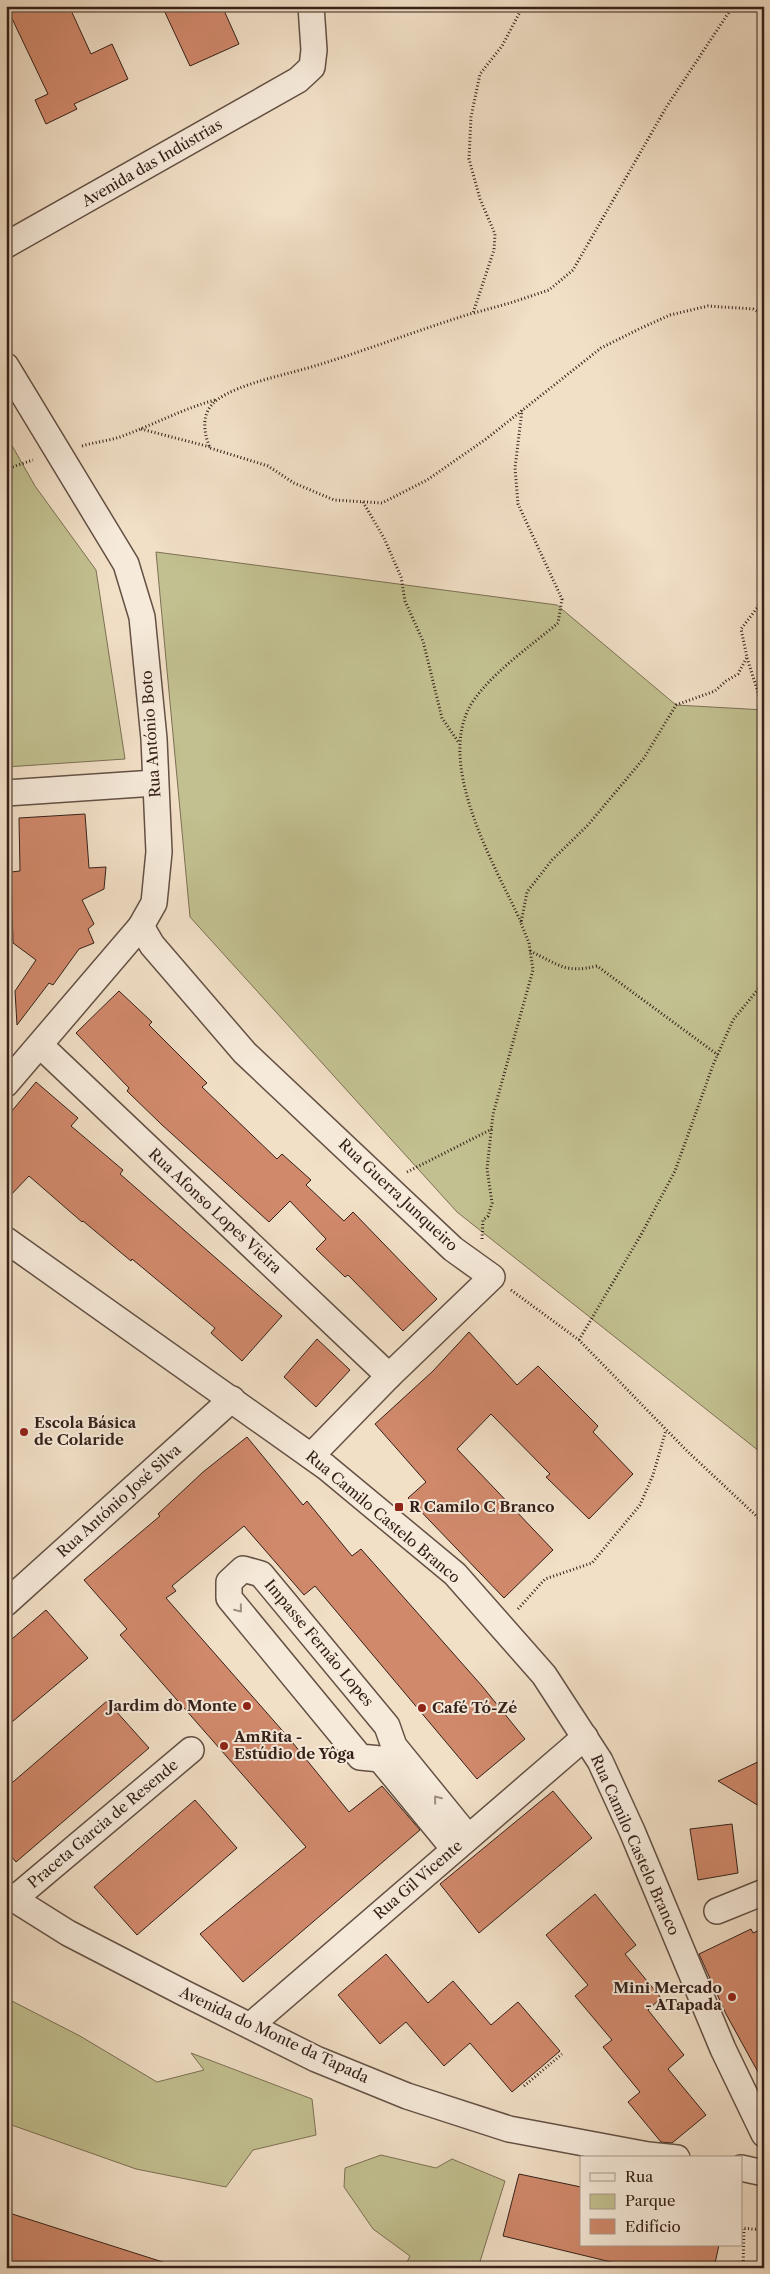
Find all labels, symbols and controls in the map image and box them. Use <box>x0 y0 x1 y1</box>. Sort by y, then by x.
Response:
street label: Avenida das Indústrias <box>77 115 225 211</box>
street label: Rua António Boto <box>137 670 164 798</box>
street label: Rua Guerra Junqueiro <box>335 1134 462 1255</box>
street label: Rua Afonso Lopes Vieira <box>145 1144 286 1277</box>
place label: Escola Básica de Colaride <box>34 1413 137 1449</box>
marker: Escola Básica de Colaride <box>18 1426 30 1438</box>
street label: Rua António José Silva <box>53 1440 185 1561</box>
street label: Rua Camilo Castelo Branco <box>302 1446 464 1587</box>
place label: R Camilo C Branco <box>409 1497 554 1516</box>
marker: R Camilo C Branco <box>393 1501 405 1513</box>
street label: Impasse Fernão Lopes <box>261 1575 378 1710</box>
one-way arrow <box>233 1603 241 1612</box>
place label: Jardim do Monte <box>105 1696 237 1715</box>
place label: Café Tó-Zé <box>432 1698 517 1717</box>
marker: Jardim do Monte <box>241 1700 253 1712</box>
marker: Café Tó-Zé <box>416 1702 428 1714</box>
place label: AmRita - Estúdio de Yôga <box>233 1727 355 1763</box>
marker: AmRita - Estúdio de Yôga <box>218 1740 230 1752</box>
street label: Rua Camilo Castelo Branco <box>587 1751 684 1938</box>
street label: Praceta Garcia de Resende <box>24 1755 182 1892</box>
one-way arrow <box>434 1796 443 1805</box>
street label: Rua Gil Vicente <box>369 1836 466 1923</box>
place label: Mini Mercado - ATapada <box>613 1978 722 2014</box>
street label: Avenida do Monte da Tapada <box>176 1982 372 2087</box>
marker: Mini Mercado - ATapada <box>726 1991 738 2003</box>
legend <box>580 2156 742 2246</box>
text: Rua <box>625 2167 653 2186</box>
text: Parque <box>625 2191 675 2210</box>
text: Edifício <box>625 2217 681 2236</box>

